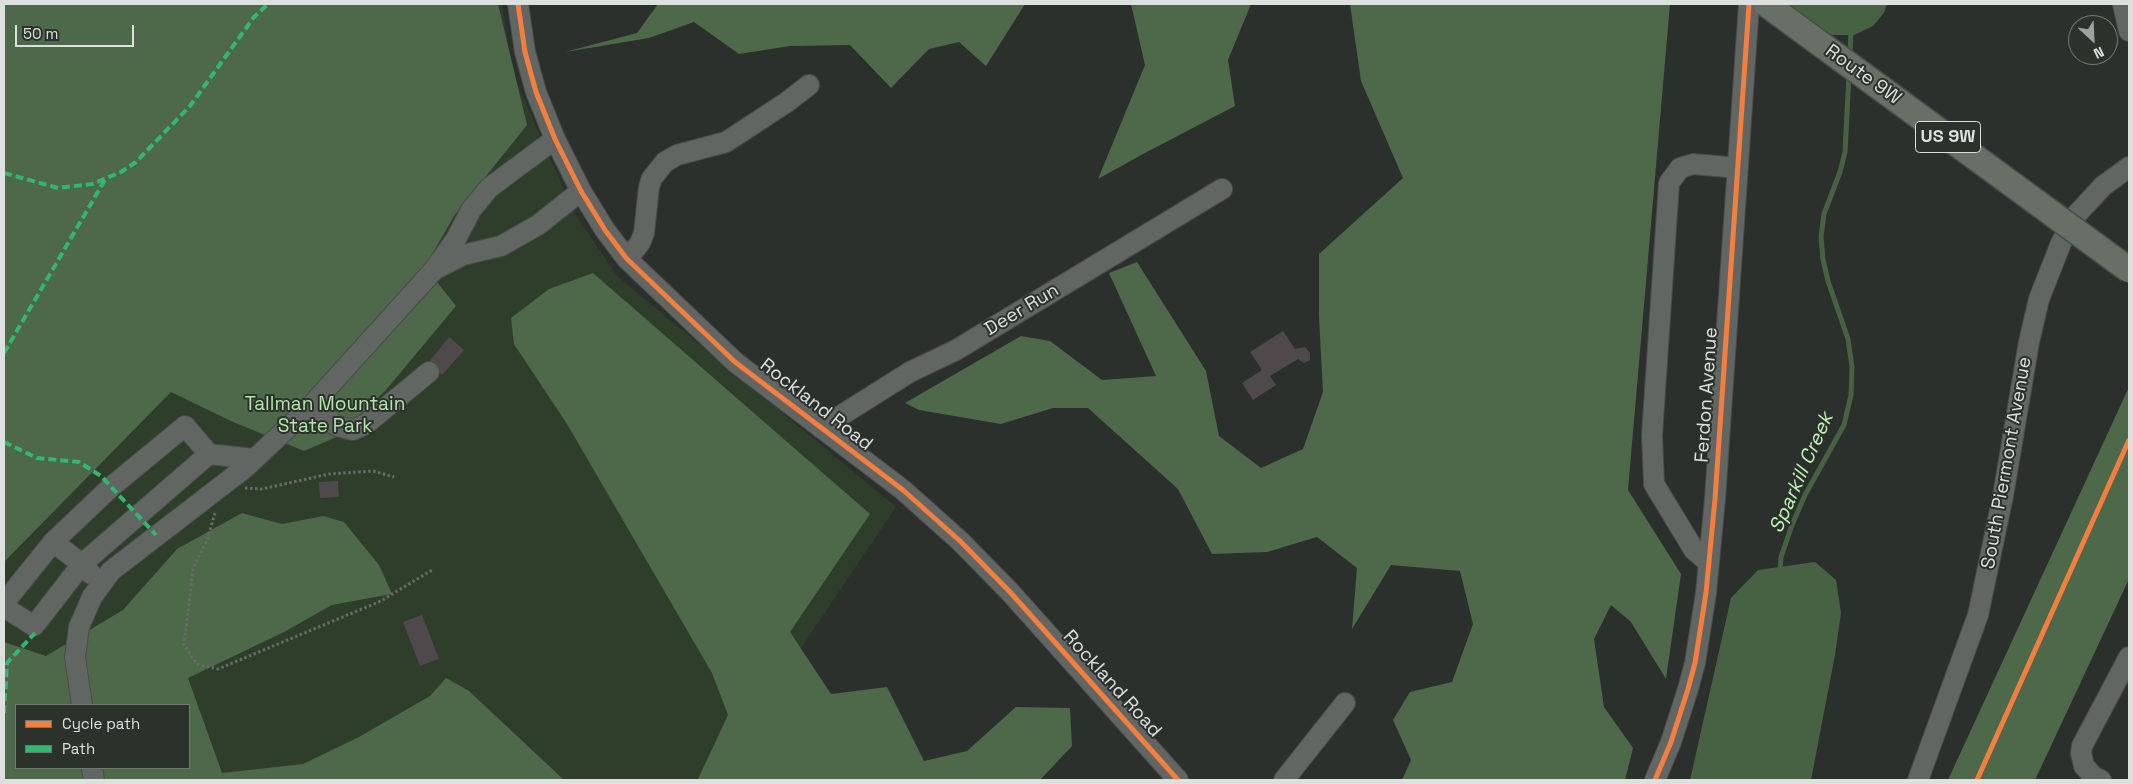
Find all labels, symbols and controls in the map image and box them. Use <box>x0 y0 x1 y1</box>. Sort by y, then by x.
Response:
scale bar <box>18 15 136 47</box>
north arrow <box>2068 15 2118 65</box>
text: 50 m <box>23 24 58 43</box>
street label: Route 9W <box>1821 40 1905 110</box>
text: N <box>2091 43 2107 63</box>
road number: US 9W <box>1916 121 1980 152</box>
street label: Deer Run <box>981 279 1063 341</box>
street label: Ferdon Avenue <box>1691 326 1723 464</box>
street label: Rockland Road <box>755 354 877 456</box>
street label: South Piermont Avenue <box>1977 355 2037 571</box>
park label: Tallman Mountain State Park <box>245 394 405 438</box>
water label: Sparkill Creek <box>1765 409 1839 537</box>
street label: Rockland Road <box>1058 626 1166 742</box>
legend <box>15 704 190 769</box>
text: Cycle path <box>62 714 140 733</box>
text: Path <box>62 739 95 758</box>

